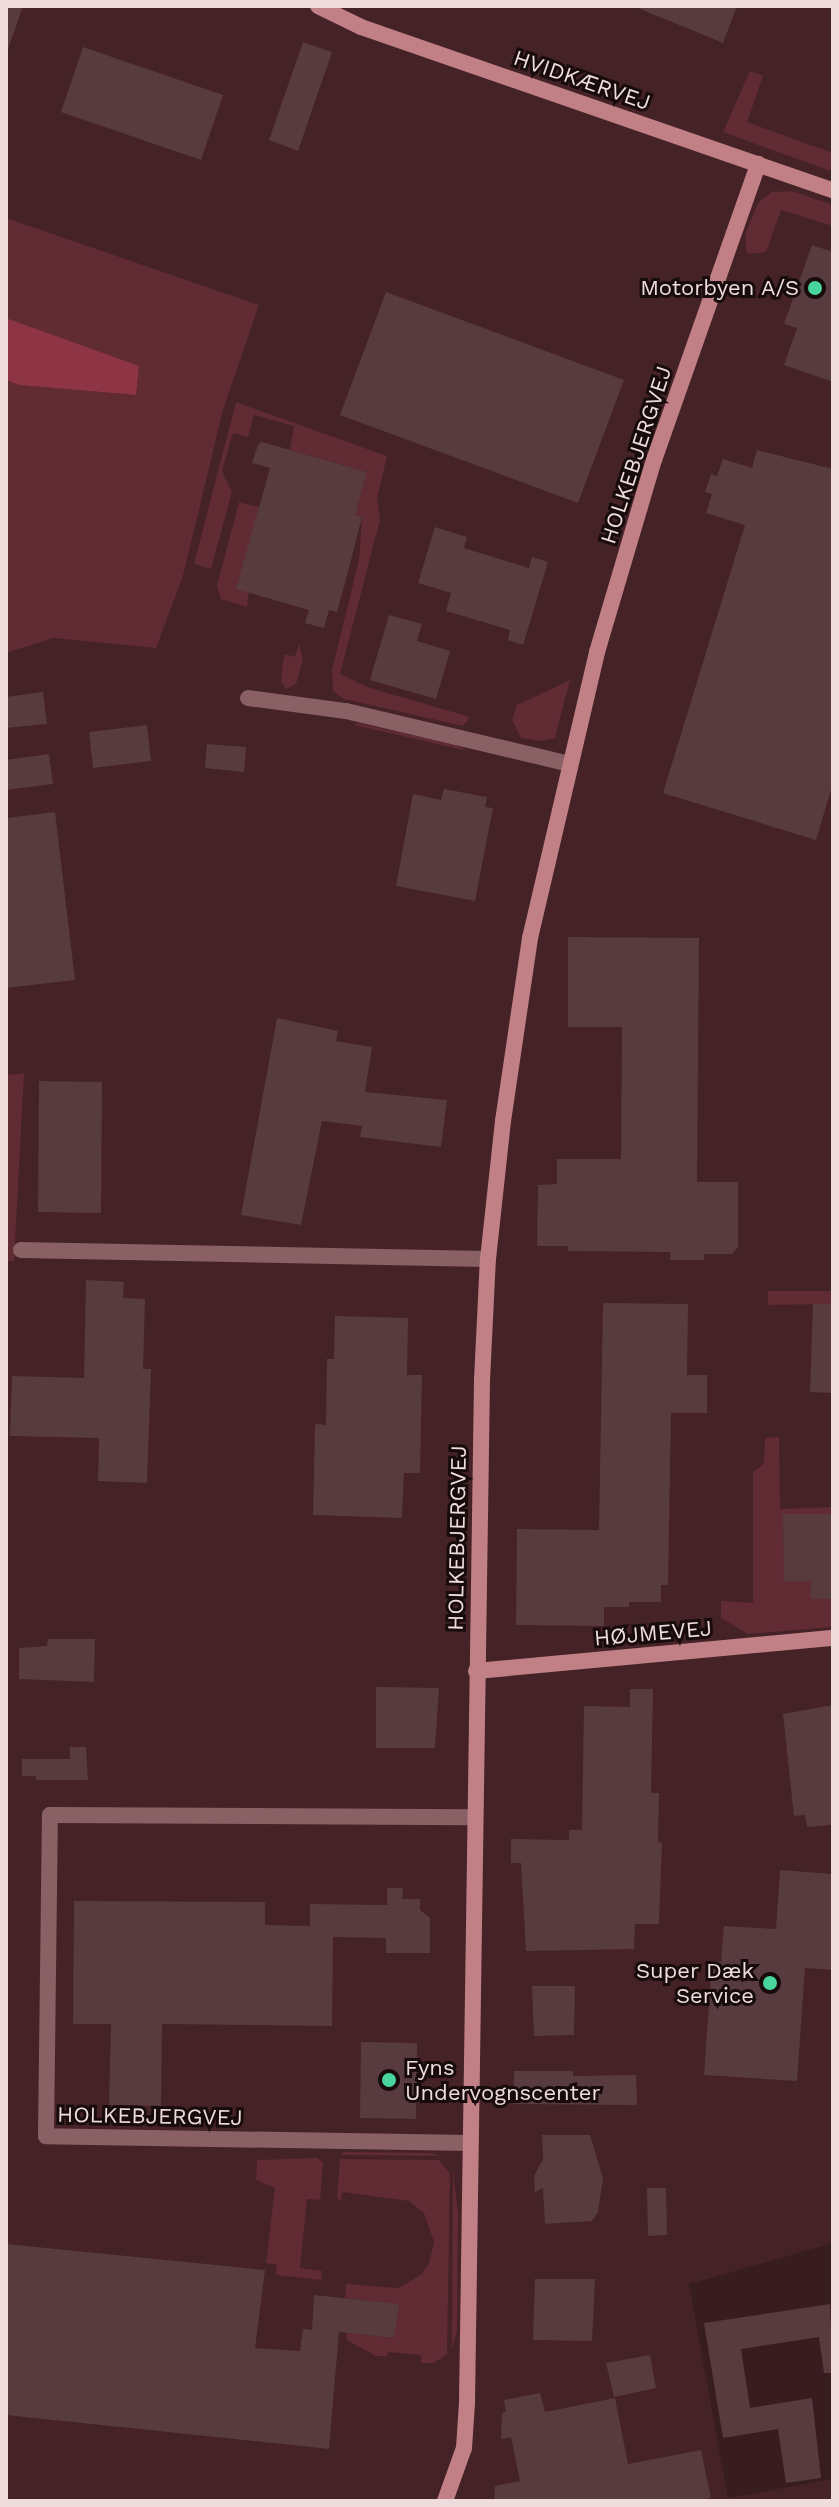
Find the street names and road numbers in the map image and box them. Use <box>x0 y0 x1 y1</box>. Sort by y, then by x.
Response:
street label: HVIDKÆRVEJ <box>510 44 654 116</box>
street label: HOLKEBJERGVEJ <box>595 363 677 547</box>
street label: HOLKEBJERGVEJ <box>442 1445 472 1631</box>
street label: HØJMEVEJ <box>593 1615 713 1651</box>
street label: HOLKEBJERGVEJ <box>57 2101 243 2131</box>

